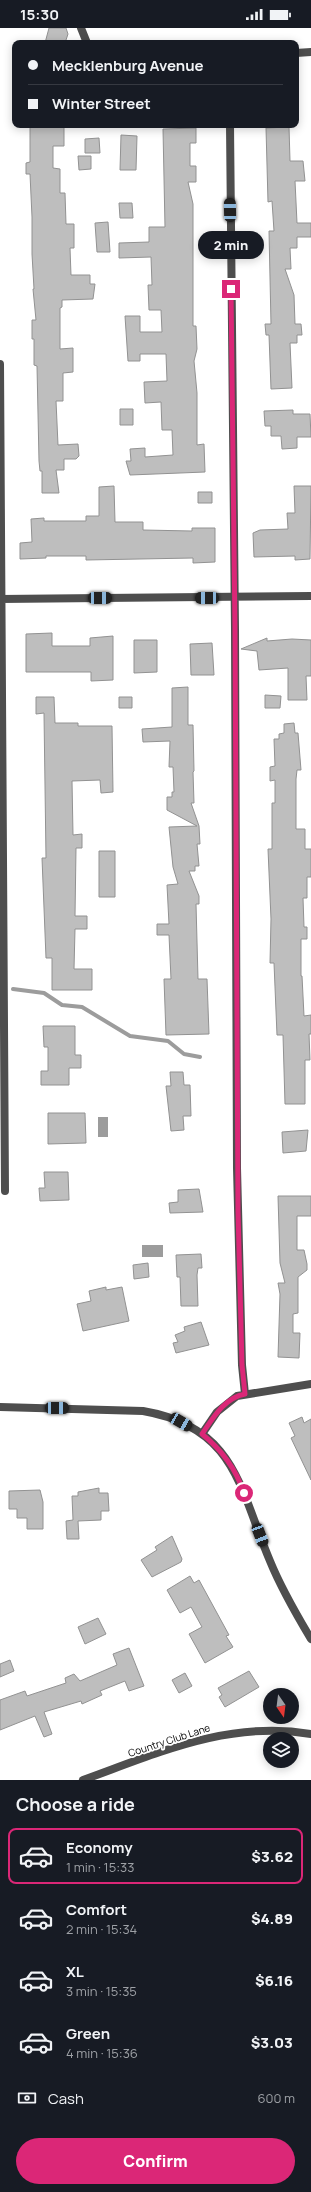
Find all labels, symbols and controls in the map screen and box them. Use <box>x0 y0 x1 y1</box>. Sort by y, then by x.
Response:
text: 15:30 <box>20 4 59 25</box>
text: Mecklenburg Avenue <box>52 55 204 76</box>
text: Winter Street <box>52 93 151 114</box>
car <box>224 198 236 222</box>
callout: 2 min <box>198 231 264 259</box>
text: 2 min <box>214 236 248 254</box>
route end <box>222 280 240 298</box>
car <box>88 592 112 604</box>
car <box>195 592 219 604</box>
car <box>45 1402 69 1414</box>
car <box>168 1411 194 1433</box>
route start <box>235 1484 253 1502</box>
car <box>250 1522 270 1548</box>
north arrow <box>263 1688 299 1724</box>
map controls <box>263 1688 299 1768</box>
street label: Country Club Lane <box>126 1720 212 1760</box>
button: layers <box>263 1732 299 1768</box>
text: Choose a ride <box>16 1792 135 1816</box>
text: Economy <box>66 1837 133 1858</box>
icon: car <box>18 1838 54 1874</box>
text: $3.62 <box>251 1846 293 1867</box>
text: 1 min · 15:33 <box>66 1858 134 1876</box>
text: Comfort <box>66 1899 127 1920</box>
icon: car <box>18 1900 54 1936</box>
text: $4.89 <box>251 1908 293 1929</box>
text: 2 min · 15:34 <box>66 1920 137 1938</box>
text: XL <box>66 1961 84 1982</box>
icon: car <box>18 1962 54 1998</box>
text: $6.16 <box>255 1970 293 1991</box>
text: 3 min · 15:35 <box>66 1982 137 2000</box>
text: Green <box>66 2023 110 2044</box>
icon: car <box>18 2024 54 2060</box>
text: $3.03 <box>251 2032 293 2053</box>
text: 4 min · 15:36 <box>66 2044 138 2062</box>
icon: cash <box>16 2087 38 2109</box>
text: Cash <box>48 2088 84 2109</box>
text: 600 m <box>257 2089 295 2107</box>
button: Confirm <box>16 2138 295 2184</box>

